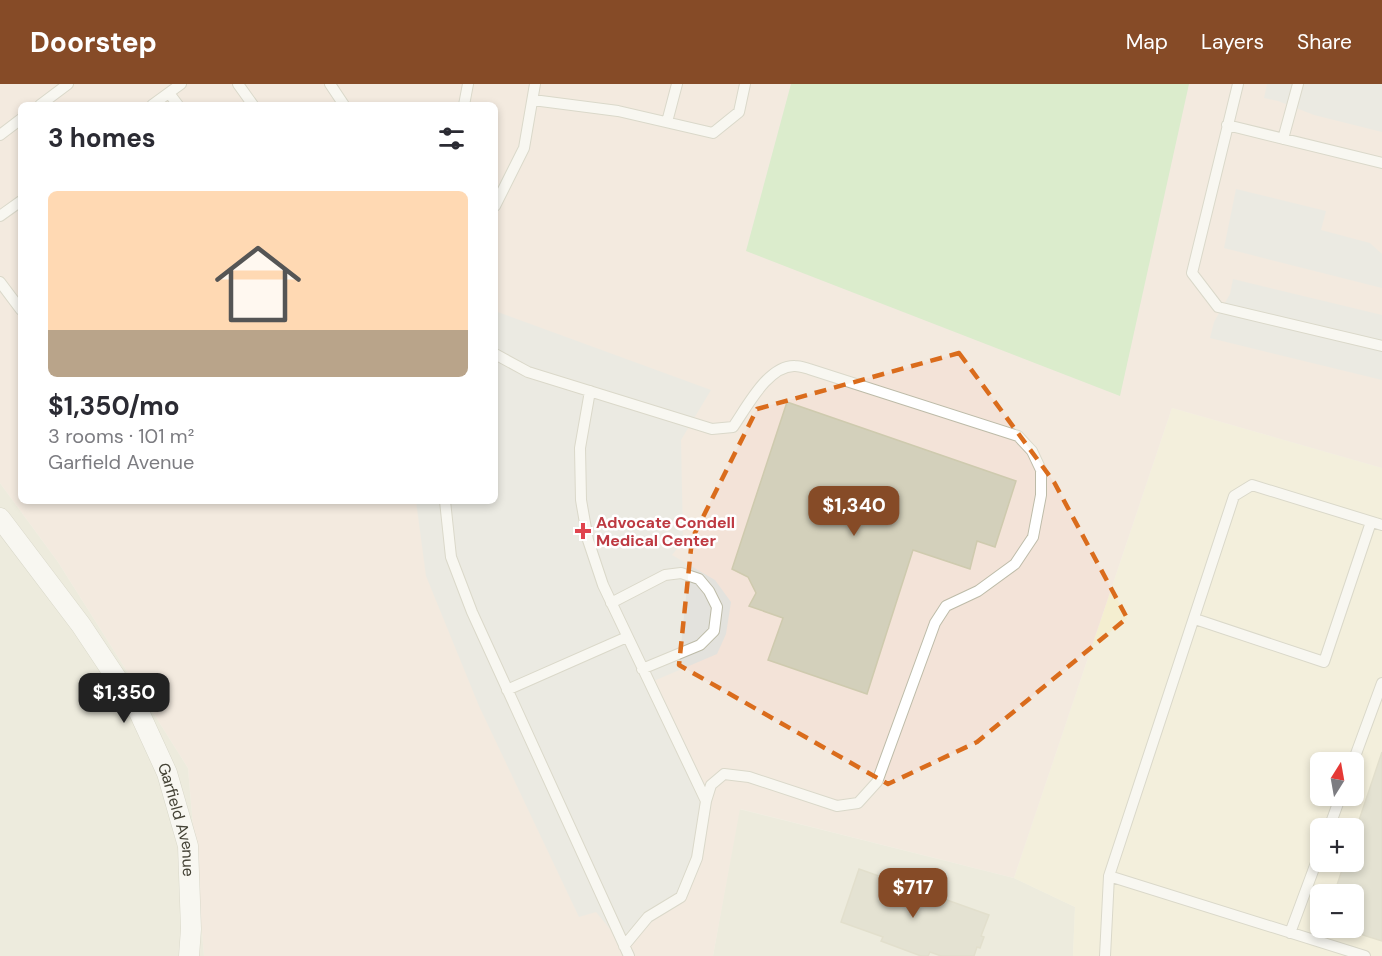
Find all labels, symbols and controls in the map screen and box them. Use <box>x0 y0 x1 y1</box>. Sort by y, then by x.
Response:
text: Doorstep <box>30 24 157 61</box>
text: Map <box>1126 28 1168 56</box>
text: Layers <box>1201 28 1264 56</box>
text: Share <box>1297 28 1352 56</box>
text: 3 homes <box>48 121 156 155</box>
icon: filters <box>435 122 468 155</box>
icon: home <box>204 230 312 338</box>
text: $1,350/mo <box>48 389 180 423</box>
text: 3 rooms · 101 m² <box>48 423 194 449</box>
text: Garfield Avenue <box>48 449 194 475</box>
pin: $1,340 <box>805 486 903 537</box>
text: $1,340 <box>822 492 886 518</box>
place label: Advocate Condell Medical Center <box>596 512 735 551</box>
marker: Advocate Condell Medical Center <box>574 522 592 540</box>
pin: $1,350 <box>75 673 173 724</box>
text: $1,350 <box>93 679 155 705</box>
north arrow <box>1310 752 1364 806</box>
map controls <box>1310 752 1364 938</box>
street label: Garfield Avenue <box>153 759 200 877</box>
button: + <box>1310 818 1364 872</box>
pin: $717 <box>877 868 949 919</box>
text: $717 <box>892 874 934 900</box>
button: − <box>1310 884 1364 938</box>

